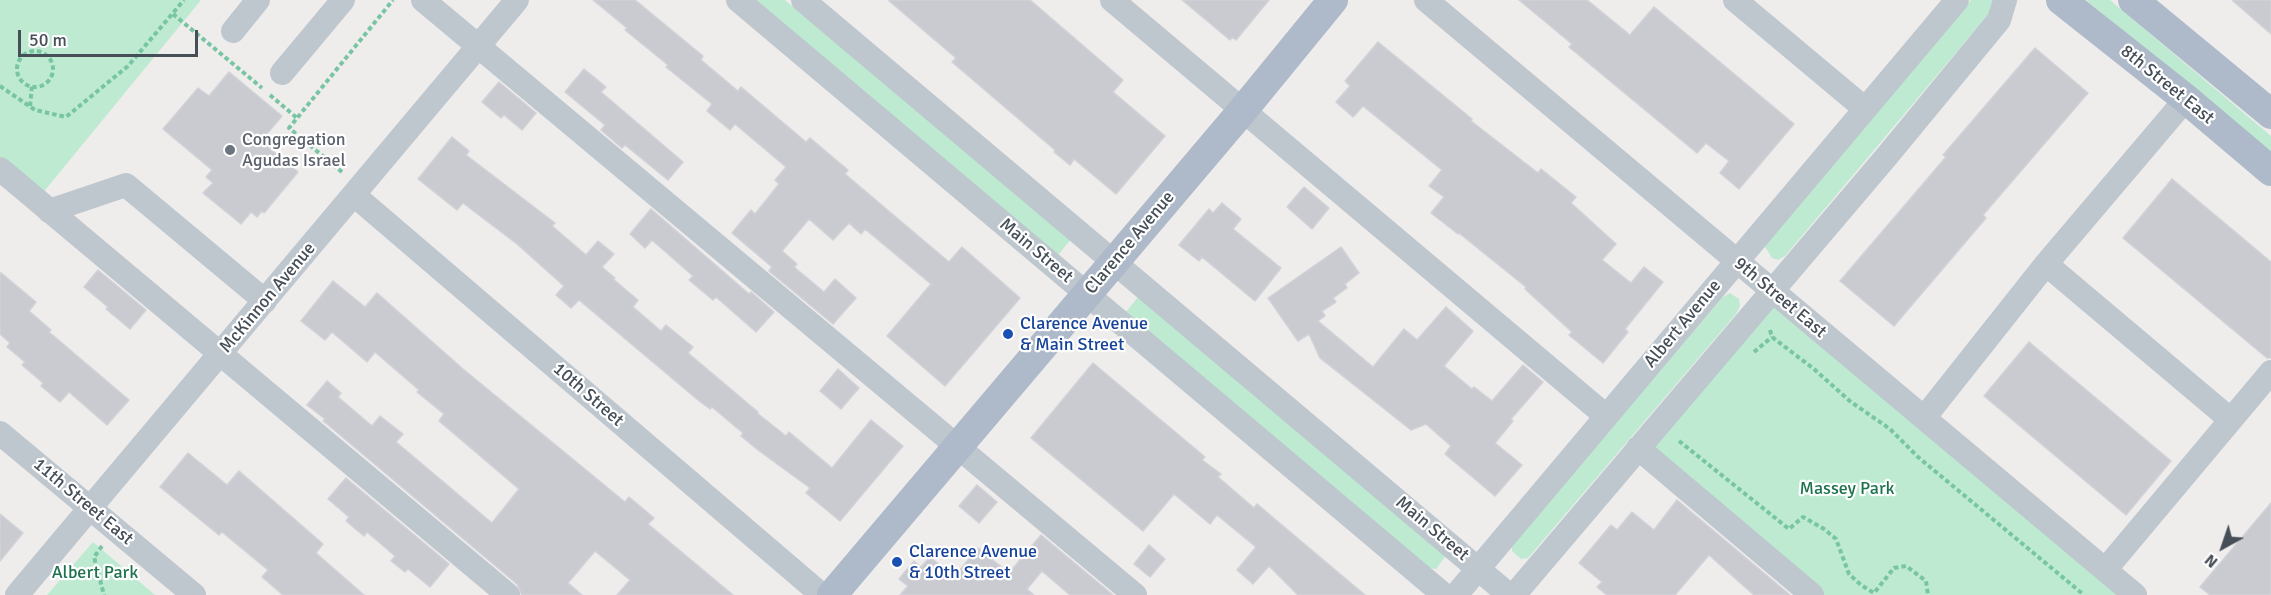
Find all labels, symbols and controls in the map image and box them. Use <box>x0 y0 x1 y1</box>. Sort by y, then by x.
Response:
scale bar <box>21 18 201 56</box>
text: 50 m <box>29 29 67 51</box>
street label: 8th Street East <box>2116 41 2218 129</box>
place label: Congregation Agudas Israel <box>242 129 346 172</box>
marker: Congregation Agudas Israel <box>223 143 237 157</box>
street label: Clarence Avenue <box>1081 187 1179 299</box>
street label: Main Street <box>995 214 1077 288</box>
street label: McKinnon Avenue <box>215 238 321 358</box>
street label: 9th Street East <box>1729 253 1831 343</box>
street label: Albert Avenue <box>1640 276 1726 372</box>
place label: Clarence Avenue & Main Street <box>1020 313 1148 356</box>
marker: Clarence Avenue & Main Street <box>1001 327 1015 341</box>
street label: 10th Street <box>548 359 628 431</box>
street label: 11th Street East <box>29 454 137 550</box>
park label: Massey Park <box>1799 478 1895 500</box>
street label: Main Street <box>1391 492 1473 566</box>
north arrow <box>2193 517 2253 577</box>
place label: Clarence Avenue & 10th Street <box>909 541 1037 584</box>
text: N <box>2201 550 2222 572</box>
marker: Clarence Avenue & 10th Street <box>890 555 904 569</box>
park label: Albert Park <box>52 562 138 584</box>

